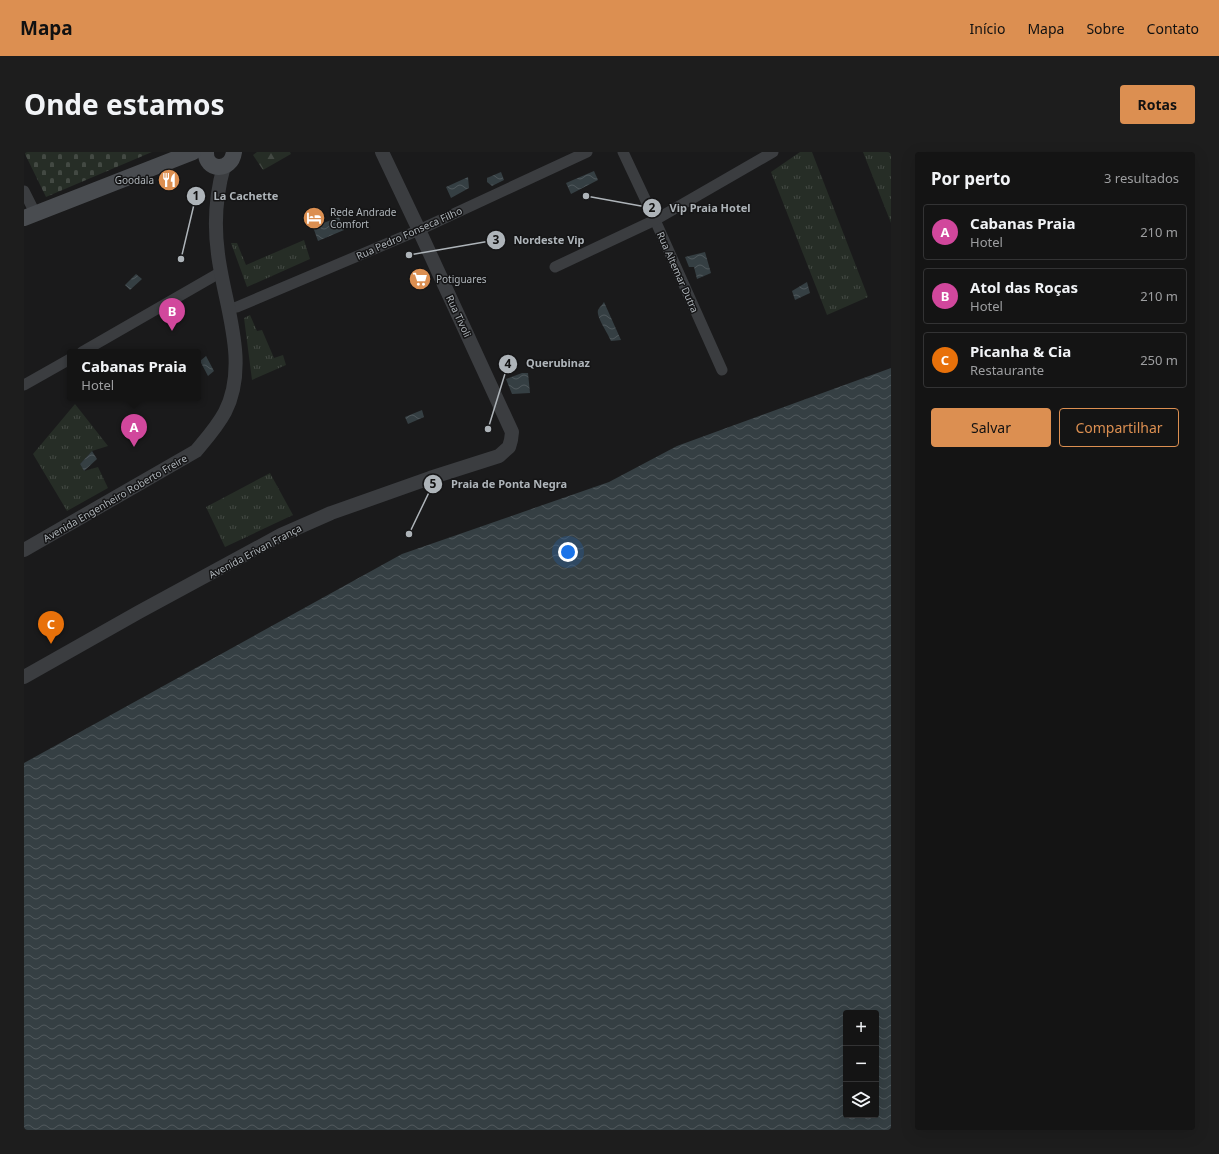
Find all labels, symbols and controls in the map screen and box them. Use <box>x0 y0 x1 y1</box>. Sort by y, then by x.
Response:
text: Mapa <box>20 15 73 41</box>
text: Início <box>970 19 1005 38</box>
text: Mapa <box>1027 19 1064 38</box>
text: Sobre <box>1086 19 1125 38</box>
text: Contato <box>1147 19 1199 38</box>
text: Onde estamos <box>24 85 225 123</box>
button: Rotas <box>1120 85 1195 124</box>
restaurant icon: Goodala <box>156 167 182 193</box>
text: Por perto <box>931 167 1011 190</box>
text: 3 resultados <box>1104 169 1179 187</box>
place label: Goodala <box>115 173 154 187</box>
callout: La Cachette <box>186 184 286 207</box>
text: 1 <box>193 187 199 204</box>
text: La Cachette <box>214 188 279 203</box>
callout: Vip Praia Hotel <box>642 197 759 220</box>
text: 2 <box>649 199 656 216</box>
text: Vip Praia Hotel <box>669 200 751 215</box>
street label: Rua Pedro Fonseca Filho <box>354 203 464 263</box>
hotel icon: Rede Andrade Comfort <box>301 205 327 231</box>
place label: Rede Andrade Comfort <box>330 205 397 231</box>
text: Cabanas Praia <box>970 213 1075 233</box>
text: A <box>941 223 950 241</box>
text: 210 m <box>1140 223 1178 241</box>
callout: Nordeste Vip <box>486 229 593 252</box>
street label: Rua Altemar Dutra <box>654 229 702 315</box>
text: 3 <box>493 231 500 248</box>
text: Nordeste Vip <box>513 232 585 247</box>
text: Hotel <box>970 233 1003 251</box>
supermarket icon: Potiguares <box>407 266 433 292</box>
place label: Potiguares <box>436 272 487 286</box>
text: Atol das Roças <box>970 277 1078 297</box>
text: B <box>941 287 949 305</box>
text: 210 m <box>1140 287 1178 305</box>
street label: Rua Tivoli <box>443 293 475 339</box>
text: Hotel <box>970 297 1003 315</box>
pin: B <box>159 298 185 331</box>
text: Picanha & Cia <box>970 341 1071 361</box>
popup <box>67 349 201 401</box>
text: C <box>941 351 949 369</box>
text: 250 m <box>1140 351 1178 369</box>
callout: Querubinaz <box>498 352 598 375</box>
text: 4 <box>505 355 512 372</box>
text: Querubinaz <box>526 355 591 370</box>
text: Cabanas Praia <box>81 356 187 376</box>
text: Restaurante <box>970 361 1044 379</box>
text: Hotel <box>81 376 114 394</box>
button: Salvar <box>931 408 1051 447</box>
button: Compartilhar <box>1059 408 1179 447</box>
pin: A <box>121 414 147 447</box>
street label: Avenida Engenheiro Roberto Freire <box>40 451 190 545</box>
callout: Praia de Ponta Negra <box>423 473 575 496</box>
text: 5 <box>430 475 437 492</box>
text: Praia de Ponta Negra <box>451 476 567 491</box>
street label: Avenida Erivan França <box>206 521 304 581</box>
your location <box>558 542 578 562</box>
pin: C <box>38 611 64 644</box>
map controls <box>843 1010 879 1118</box>
button: + <box>843 1010 879 1046</box>
button: − <box>843 1046 879 1082</box>
button: layers <box>843 1082 879 1118</box>

